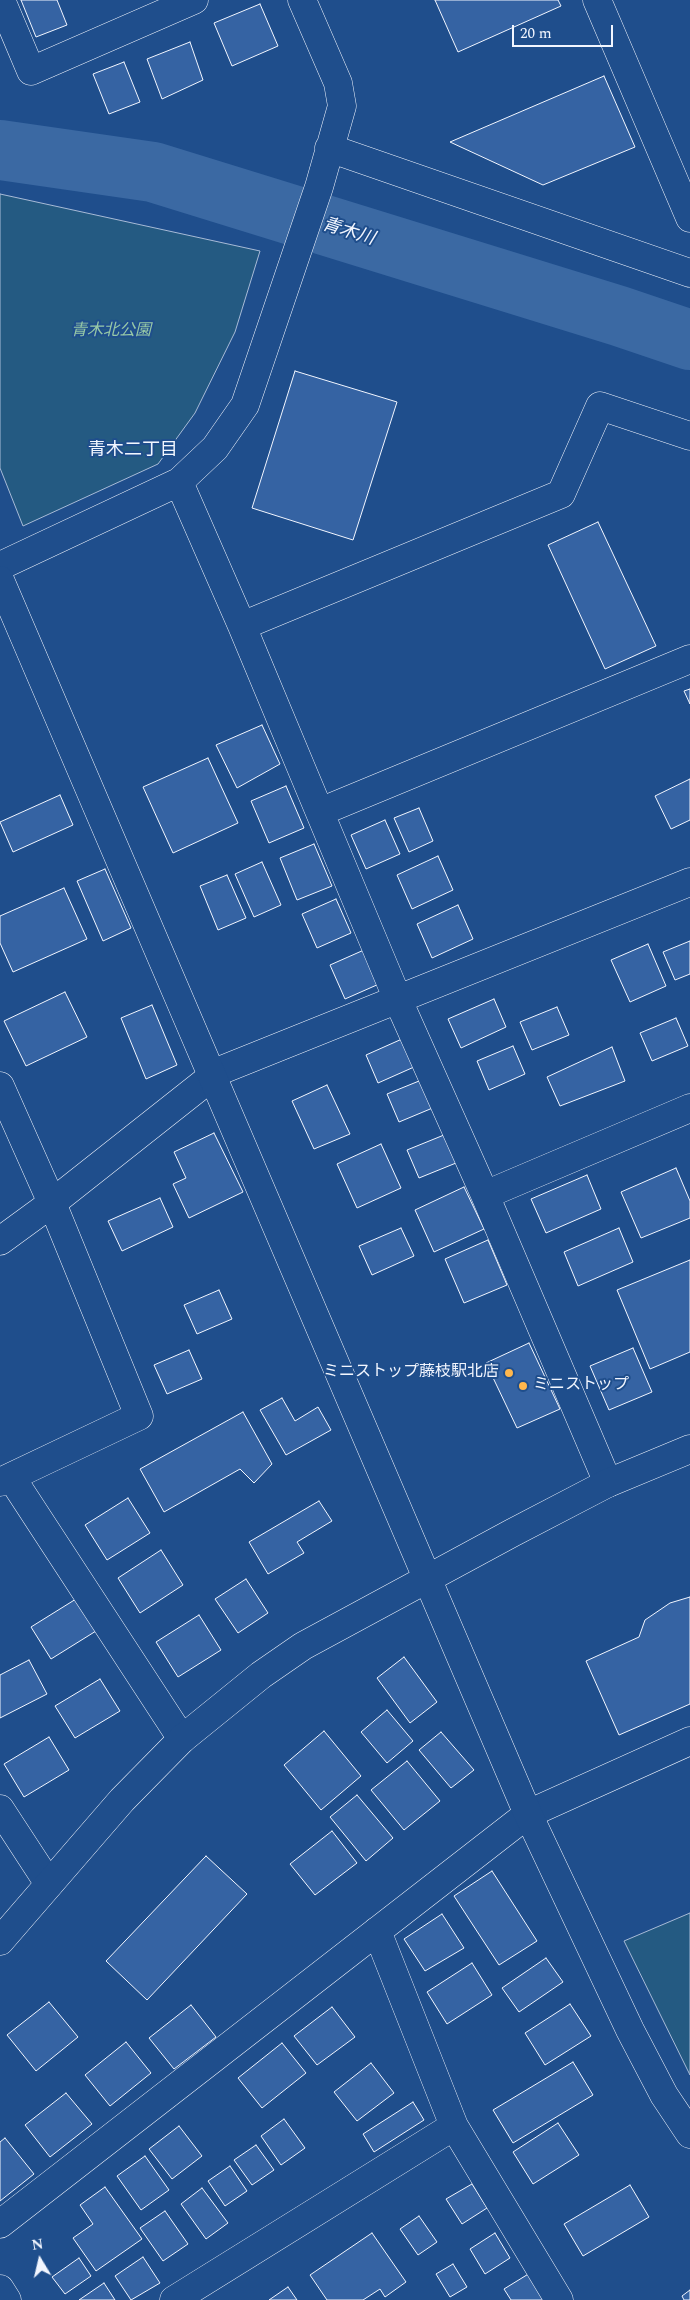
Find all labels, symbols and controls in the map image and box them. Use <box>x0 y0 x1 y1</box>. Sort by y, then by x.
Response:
scale bar <box>515 15 616 47</box>
text: 20 m <box>520 22 552 45</box>
water label: 青木川 <box>319 215 377 251</box>
park label: 青木北公園 <box>71 322 151 342</box>
district label: 青木二丁目 <box>88 440 178 462</box>
place label: ミニストップ藤枝駅北店 <box>323 1363 499 1383</box>
marker: ミニストップ藤枝駅北店 <box>503 1367 515 1379</box>
place label: ミニストップ <box>533 1376 629 1396</box>
marker: ミニストップ <box>517 1380 529 1392</box>
text: N <box>30 2233 45 2256</box>
north arrow <box>15 2235 65 2285</box>

